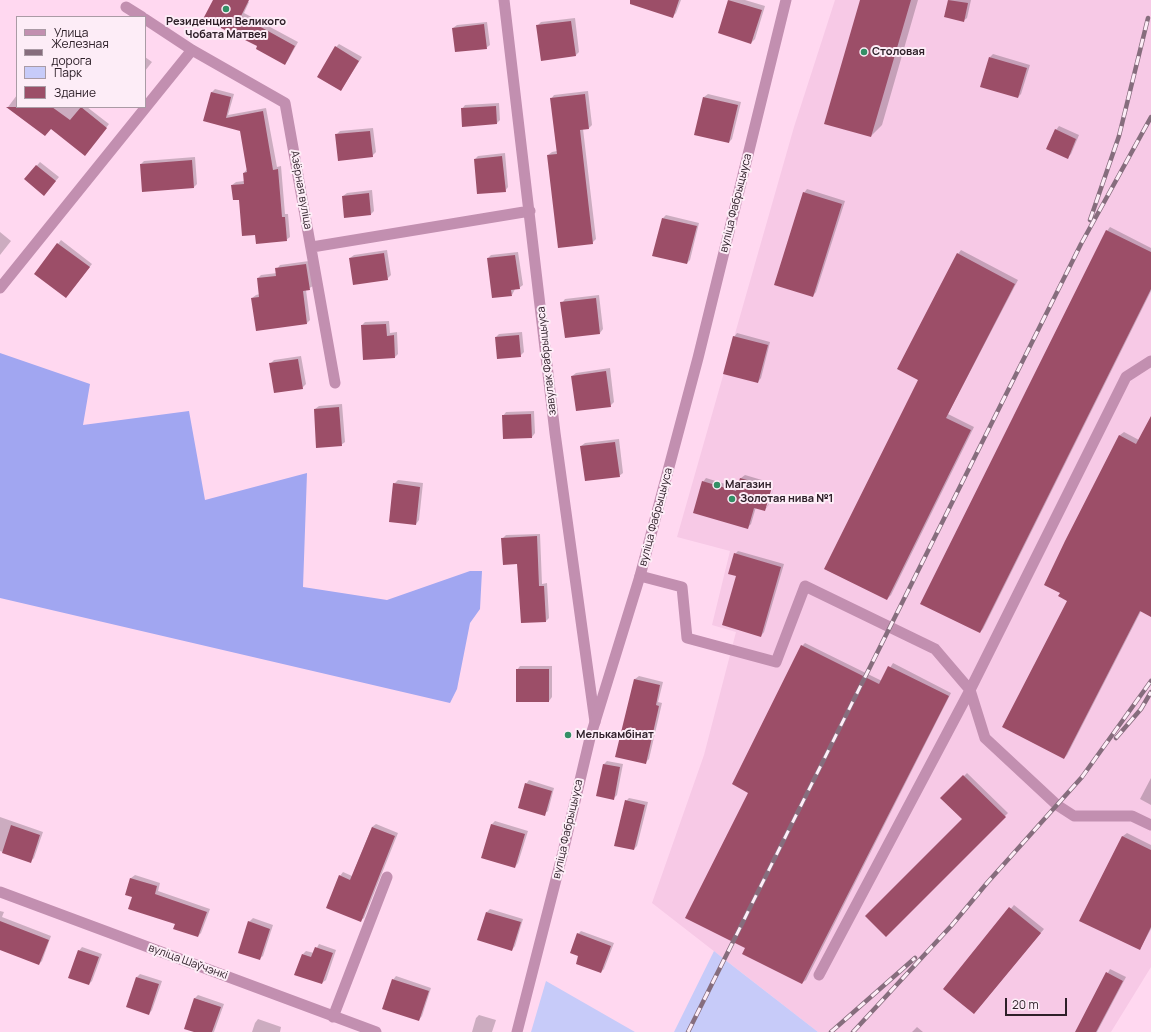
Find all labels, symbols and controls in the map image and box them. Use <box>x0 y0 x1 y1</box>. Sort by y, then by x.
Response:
marker: Резиденция Великого Чобата Матвея <box>221 4 231 14</box>
place label: Резиденция Великого Чобата Матвея <box>166 15 286 41</box>
legend <box>16 16 146 108</box>
text: Улица <box>54 24 88 41</box>
text: Железная дорога <box>51 35 109 69</box>
place label: Столовая <box>872 45 925 59</box>
marker: Столовая <box>859 47 869 57</box>
text: Парк <box>54 64 82 81</box>
text: Здание <box>54 84 96 101</box>
street label: Азёрная вуліца <box>288 150 314 230</box>
street label: вуліца Фабрыцыуса <box>717 152 755 254</box>
street label: завулак Фабрыцыуса <box>535 306 559 416</box>
street label: вуліца Фабрыцыуса <box>636 466 676 568</box>
place label: Магазин <box>725 478 771 492</box>
marker: Магазин <box>712 480 722 490</box>
place label: Золотая нива №1 <box>740 492 833 506</box>
marker: Золотая нива №1 <box>727 494 737 504</box>
place label: Мелькамбінат <box>576 728 654 742</box>
marker: Мелькамбінат <box>563 730 573 740</box>
street label: вуліца Фабрыцыуса <box>550 778 586 880</box>
street label: вуліца Шаўчэнкі <box>146 941 230 983</box>
scale bar <box>1007 990 1069 1016</box>
text: 20 m <box>1012 996 1039 1013</box>

